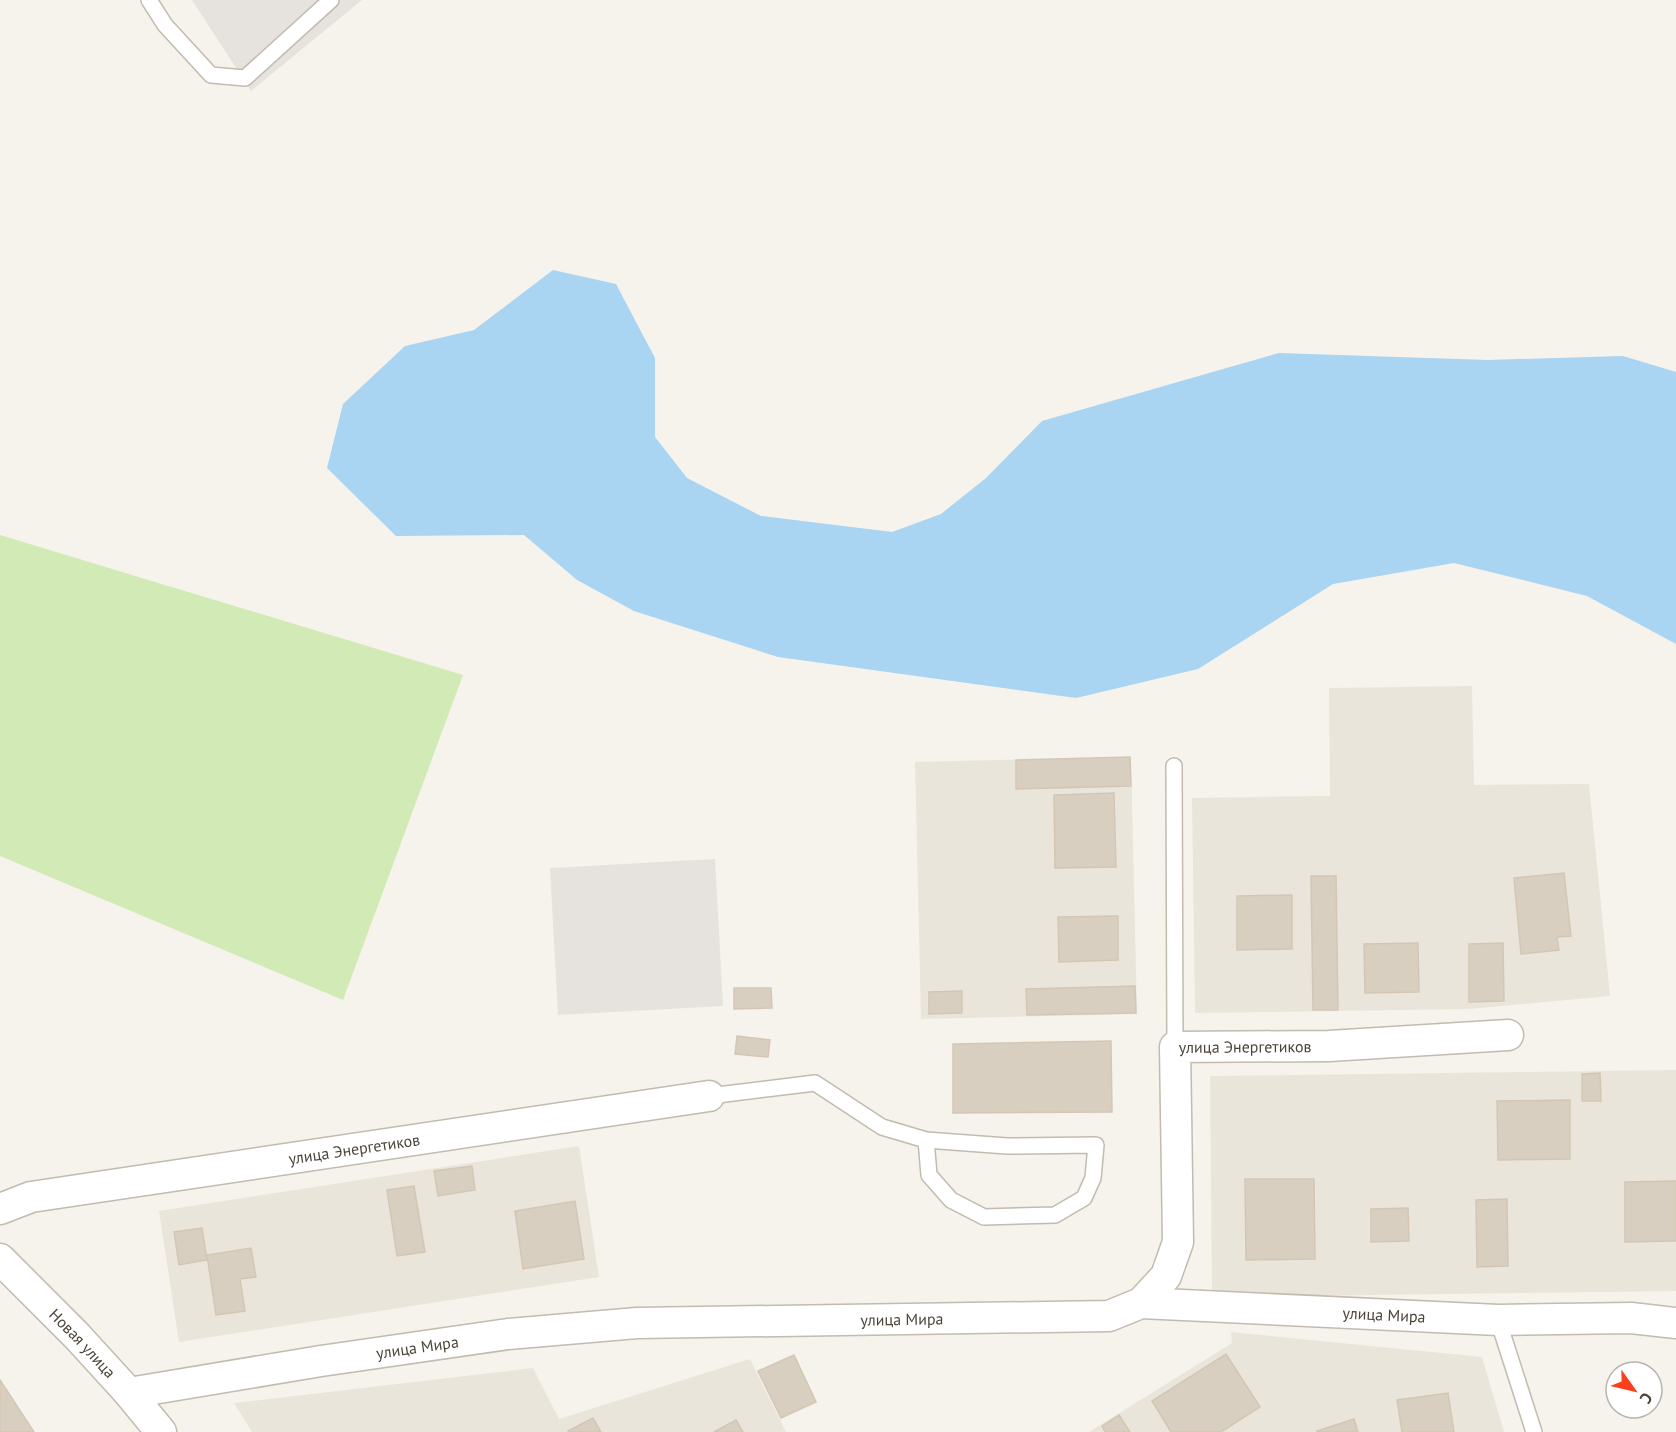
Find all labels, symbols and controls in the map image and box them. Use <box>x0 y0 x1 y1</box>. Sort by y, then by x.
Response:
street label: улица Энергетиков <box>1179 1036 1312 1057</box>
street label: улица Энергетиков <box>287 1129 421 1169</box>
street label: улица Мира <box>1342 1303 1426 1327</box>
street label: Новая улица <box>45 1304 120 1382</box>
street label: улица Мира <box>860 1308 944 1330</box>
street label: улица Мира <box>375 1331 460 1363</box>
north arrow <box>1604 1360 1664 1420</box>
text: С <box>1636 1389 1657 1408</box>

